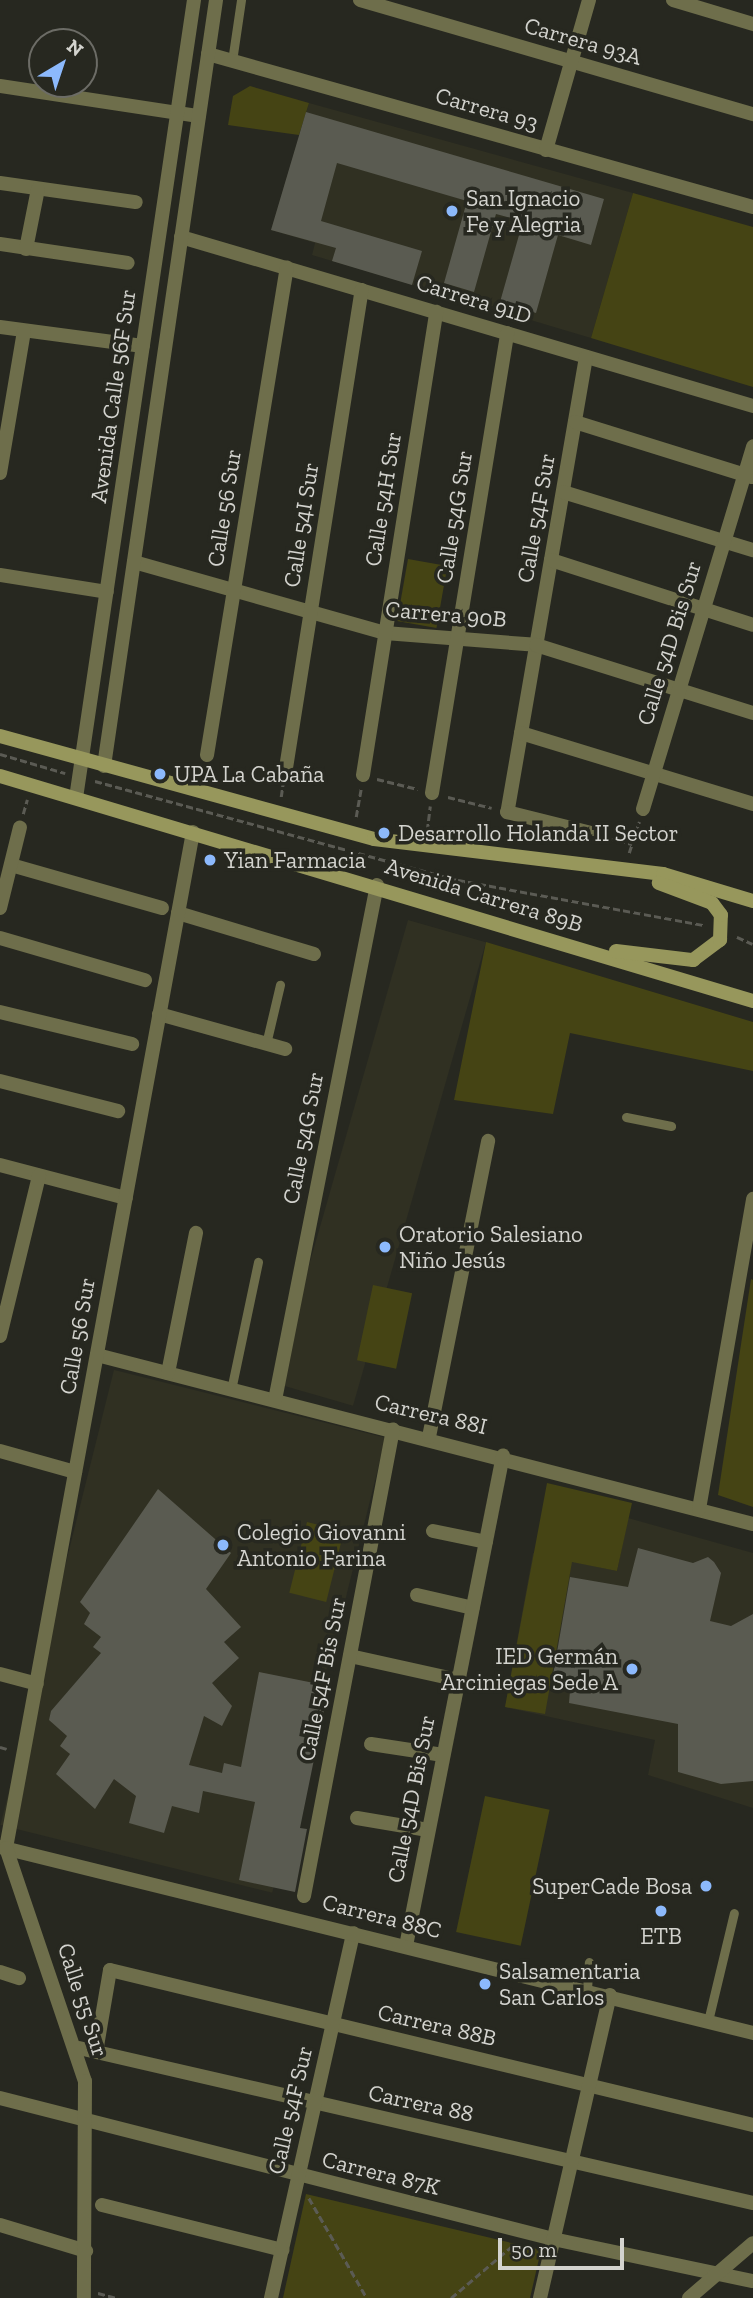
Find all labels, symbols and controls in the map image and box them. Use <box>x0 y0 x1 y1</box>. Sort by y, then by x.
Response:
street label: Carrera 93A <box>521 11 645 71</box>
north arrow <box>28 28 98 98</box>
text: N <box>62 34 88 61</box>
street label: Carrera 93 <box>432 81 542 137</box>
place label: San Ignacio Fe y Alegria <box>466 184 583 238</box>
marker: San Ignacio Fe y Alegria <box>444 203 460 219</box>
street label: Carrera 91D <box>413 268 535 330</box>
street label: Avenida Calle 56F Sur <box>84 287 142 505</box>
street label: Calle 54H Sur <box>359 430 407 568</box>
street label: Calle 56 Sur <box>201 447 247 569</box>
street label: Calle 54G Sur <box>430 449 478 585</box>
street label: Calle 54F Sur <box>511 451 561 585</box>
street label: Calle 54I Sur <box>278 461 324 589</box>
street label: Calle 54D Bis Sur <box>631 558 707 728</box>
street label: Carrera 90B <box>384 595 508 633</box>
place label: UPA La Cabaña <box>174 760 325 788</box>
marker: UPA La Cabaña <box>152 766 168 782</box>
place label: Desarrollo Holanda II Sector <box>398 819 678 847</box>
marker: Desarrollo Holanda II Sector <box>376 825 392 841</box>
place label: Yian Farmacia <box>224 846 366 874</box>
marker: Yian Farmacia <box>202 852 218 868</box>
street label: Avenida Carrera 89B <box>382 852 586 938</box>
street label: Calle 54G Sur <box>277 1070 329 1206</box>
place label: Oratorio Salesiano Niño Jesús <box>399 1220 583 1274</box>
marker: Oratorio Salesiano Niño Jesús <box>377 1239 393 1255</box>
street label: Calle 56 Sur <box>53 1275 101 1397</box>
street label: Carrera 88I <box>372 1388 490 1440</box>
place label: Colegio Giovanni Antonio Farina <box>237 1518 406 1572</box>
marker: Colegio Giovanni Antonio Farina <box>215 1537 231 1553</box>
street label: Calle 54F Bis Sur <box>293 1594 351 1764</box>
place label: IED Germán Arciniegas Sede A <box>440 1642 618 1696</box>
marker: IED Germán Arciniegas Sede A <box>624 1661 640 1677</box>
street label: Calle 54D Bis Sur <box>381 1713 441 1885</box>
place label: SuperCade Bosa <box>532 1872 692 1900</box>
marker: SuperCade Bosa <box>698 1878 714 1894</box>
street label: Carrera 88C <box>320 1888 444 1944</box>
marker: ETB <box>653 1903 669 1919</box>
place label: ETB <box>640 1922 682 1950</box>
street label: Calle 55 Sur <box>52 1940 114 2060</box>
place label: Salsamentaria San Carlos <box>499 1957 640 2011</box>
marker: Salsamentaria San Carlos <box>477 1976 493 1992</box>
street label: Carrera 88B <box>375 1998 499 2052</box>
street label: Calle 54F Sur <box>262 2043 318 2177</box>
street label: Carrera 88 <box>366 2078 476 2128</box>
street label: Carrera 87K <box>319 2145 443 2201</box>
scale bar <box>501 2224 627 2268</box>
text: 50 m <box>511 2237 557 2262</box>

